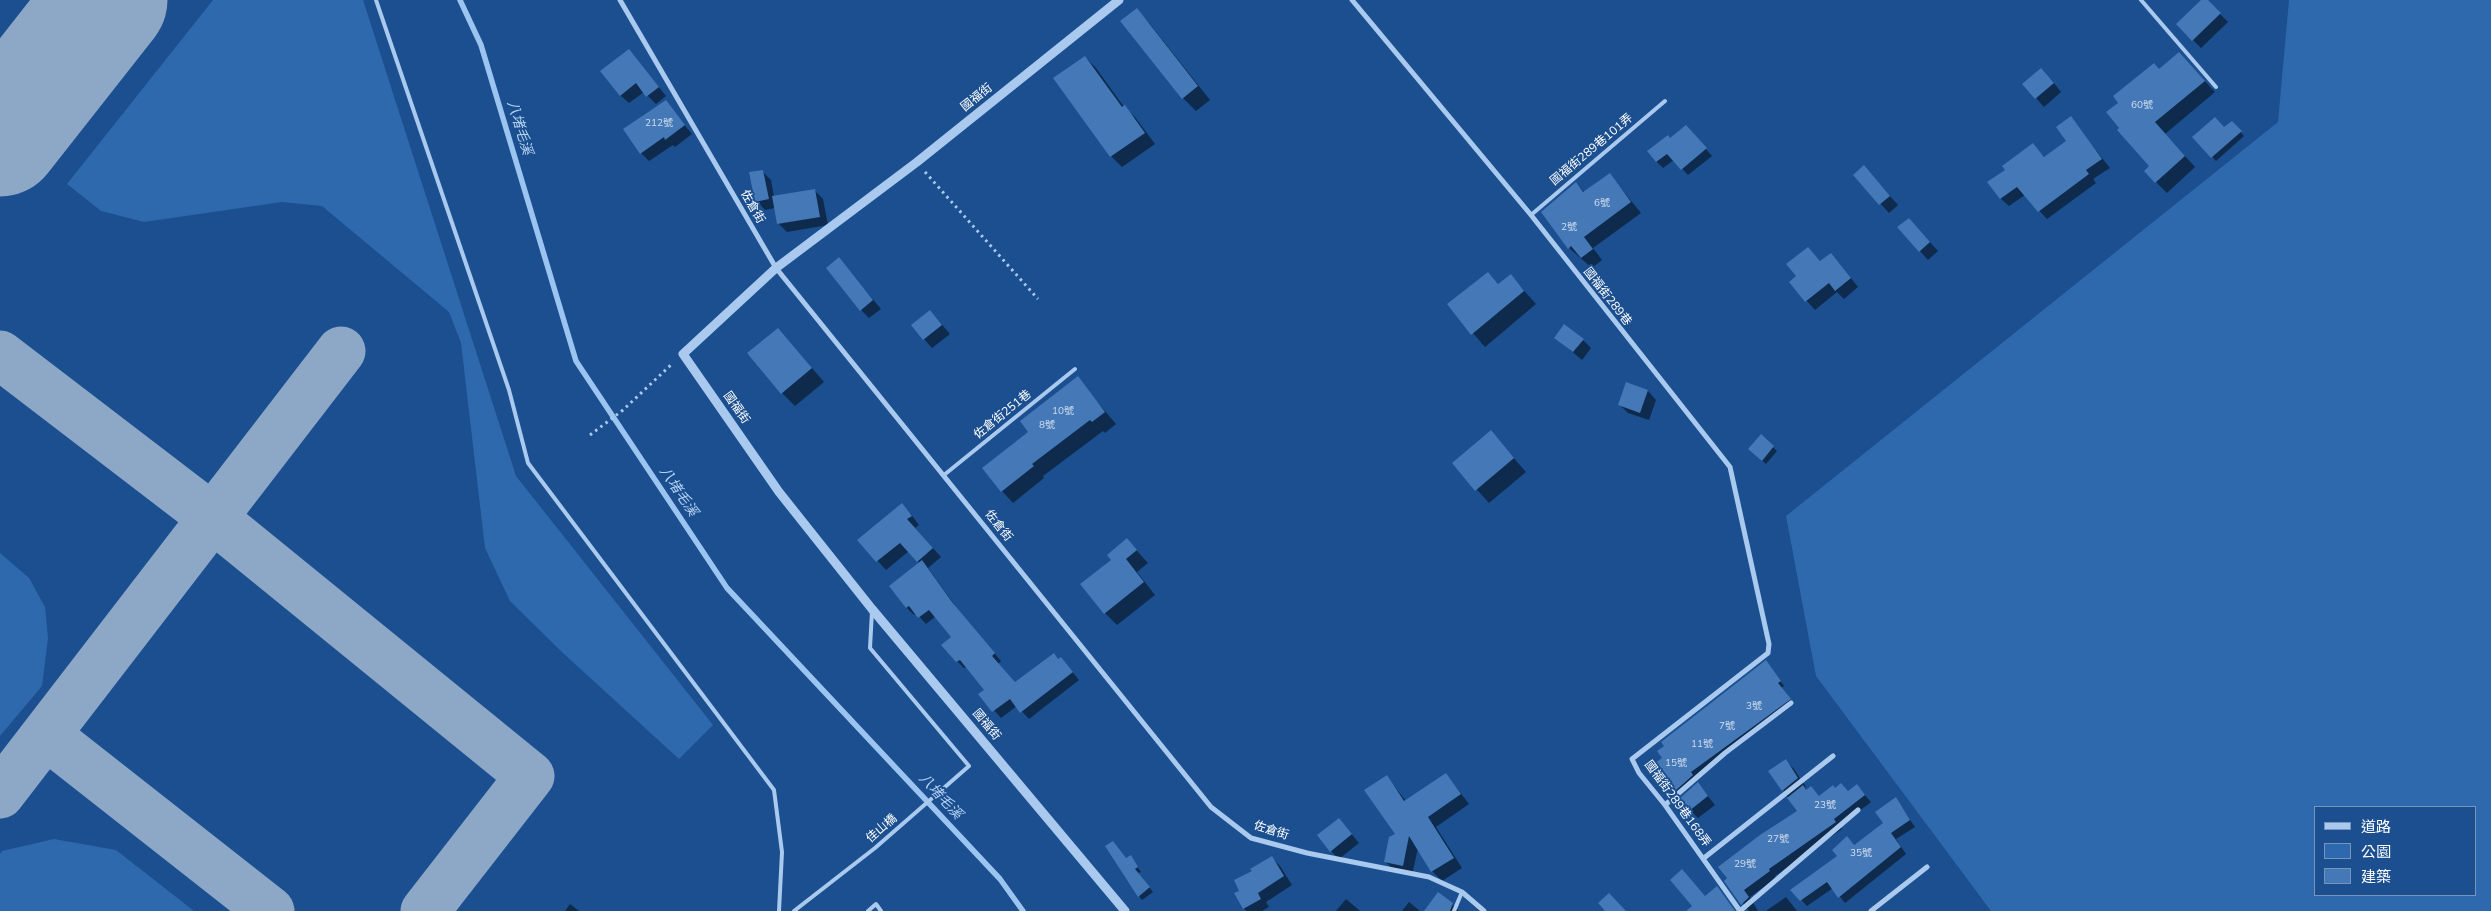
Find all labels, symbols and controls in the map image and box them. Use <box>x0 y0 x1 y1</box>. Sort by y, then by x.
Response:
street label: 國福街 <box>958 81 996 115</box>
water label: 八堵毛溪 <box>503 99 535 157</box>
house number: 60號 <box>2131 100 2153 112</box>
street label: 國福街289巷101弄 <box>1548 111 1636 189</box>
house number: 212號 <box>645 118 673 130</box>
street label: 佐倉街 <box>737 188 767 226</box>
house number: 6號 <box>1594 198 1610 210</box>
house number: 2號 <box>1561 222 1577 234</box>
street label: 國福街289巷 <box>1580 265 1634 329</box>
street label: 佐倉街251巷 <box>971 388 1035 442</box>
street label: 國福街 <box>720 389 752 427</box>
house number: 10號 <box>1052 406 1074 418</box>
house number: 8號 <box>1039 420 1055 432</box>
water label: 八堵毛溪 <box>655 464 701 520</box>
street label: 佐倉街 <box>981 507 1015 545</box>
house number: 3號 <box>1746 701 1762 713</box>
street label: 國福街 <box>969 707 1003 743</box>
house number: 7號 <box>1719 721 1735 733</box>
house number: 11號 <box>1691 739 1713 751</box>
street label: 國福街289巷168弄 <box>1641 758 1713 850</box>
house number: 15號 <box>1665 758 1687 770</box>
water label: 八堵毛溪 <box>915 771 965 823</box>
house number: 23號 <box>1814 800 1836 812</box>
legend <box>2314 806 2476 896</box>
street label: 佳山橋 <box>864 812 900 846</box>
text: 道路 <box>2361 817 2391 837</box>
street label: 佐倉街 <box>1252 819 1290 843</box>
house number: 27號 <box>1767 834 1789 846</box>
text: 公園 <box>2361 842 2391 862</box>
house number: 35號 <box>1850 848 1872 860</box>
house number: 29號 <box>1734 859 1756 871</box>
text: 建築 <box>2361 867 2391 887</box>

